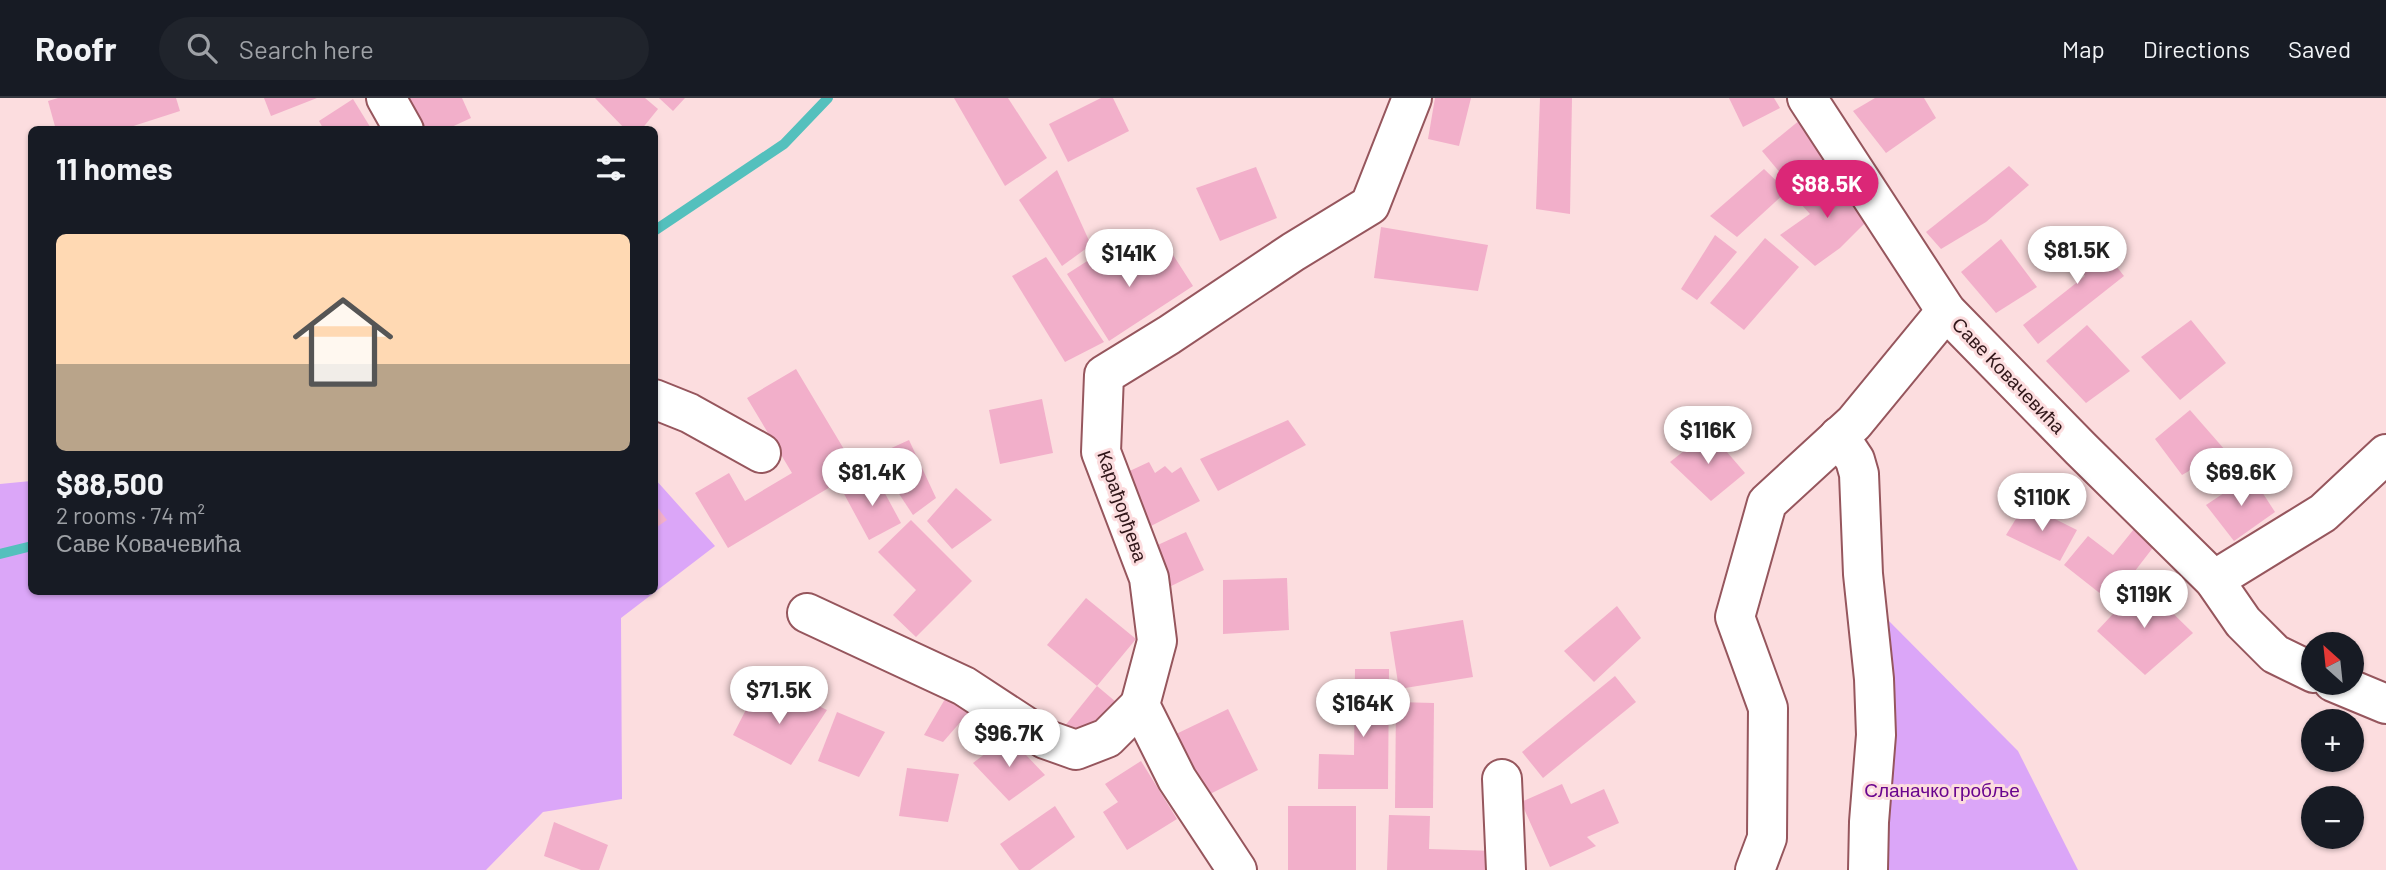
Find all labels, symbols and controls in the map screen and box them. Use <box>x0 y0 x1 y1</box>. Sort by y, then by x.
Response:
search box <box>159 17 649 80</box>
text: Roofr <box>35 28 117 68</box>
icon: search <box>183 29 221 67</box>
text: Search here <box>239 33 374 64</box>
text: Map <box>2062 34 2105 63</box>
text: Directions <box>2143 34 2250 63</box>
text: Saved <box>2288 34 2351 63</box>
icon: filters <box>592 149 630 187</box>
text: 11 homes <box>56 150 173 186</box>
pin: $88.5K <box>1770 160 1884 220</box>
text: $88.5K <box>1791 169 1863 197</box>
pin: $81.5K <box>2020 226 2134 286</box>
pin: $141K <box>1080 230 1178 289</box>
text: $81.5K <box>2044 235 2110 263</box>
text: $141K <box>1101 238 1157 266</box>
icon: home <box>280 279 406 405</box>
street label: Саве Ковачевића <box>1948 312 2071 438</box>
pin: $116K <box>1659 406 1757 466</box>
text: $116K <box>1680 415 1736 443</box>
street label: Карађорђева <box>1093 447 1153 565</box>
pin: $81.4K <box>815 448 929 508</box>
pin: $69.6K <box>2184 448 2298 508</box>
text: $81.4K <box>838 457 906 485</box>
text: $69.6K <box>2206 457 2276 485</box>
text: $88,500 <box>56 465 164 501</box>
pin: $110K <box>1993 474 2091 533</box>
text: $110K <box>2013 482 2071 510</box>
text: 2 rooms · 74 m² <box>56 501 205 529</box>
text: Саве Ковачевића <box>56 529 241 557</box>
pin: $119K <box>2095 570 2193 630</box>
text: $119K <box>2116 579 2172 607</box>
north arrow <box>2301 632 2364 695</box>
map controls <box>2301 632 2364 849</box>
pin: $71.5K <box>722 666 836 726</box>
text: $71.5K <box>746 675 812 703</box>
pin: $164K <box>1314 680 1412 739</box>
text: $164K <box>1332 688 1394 716</box>
button: + <box>2301 709 2364 772</box>
pin: $96.7K <box>952 710 1066 769</box>
text: $96.7K <box>974 718 1044 746</box>
park label: Сланачко гробље <box>1864 778 2020 801</box>
button: − <box>2301 786 2364 849</box>

